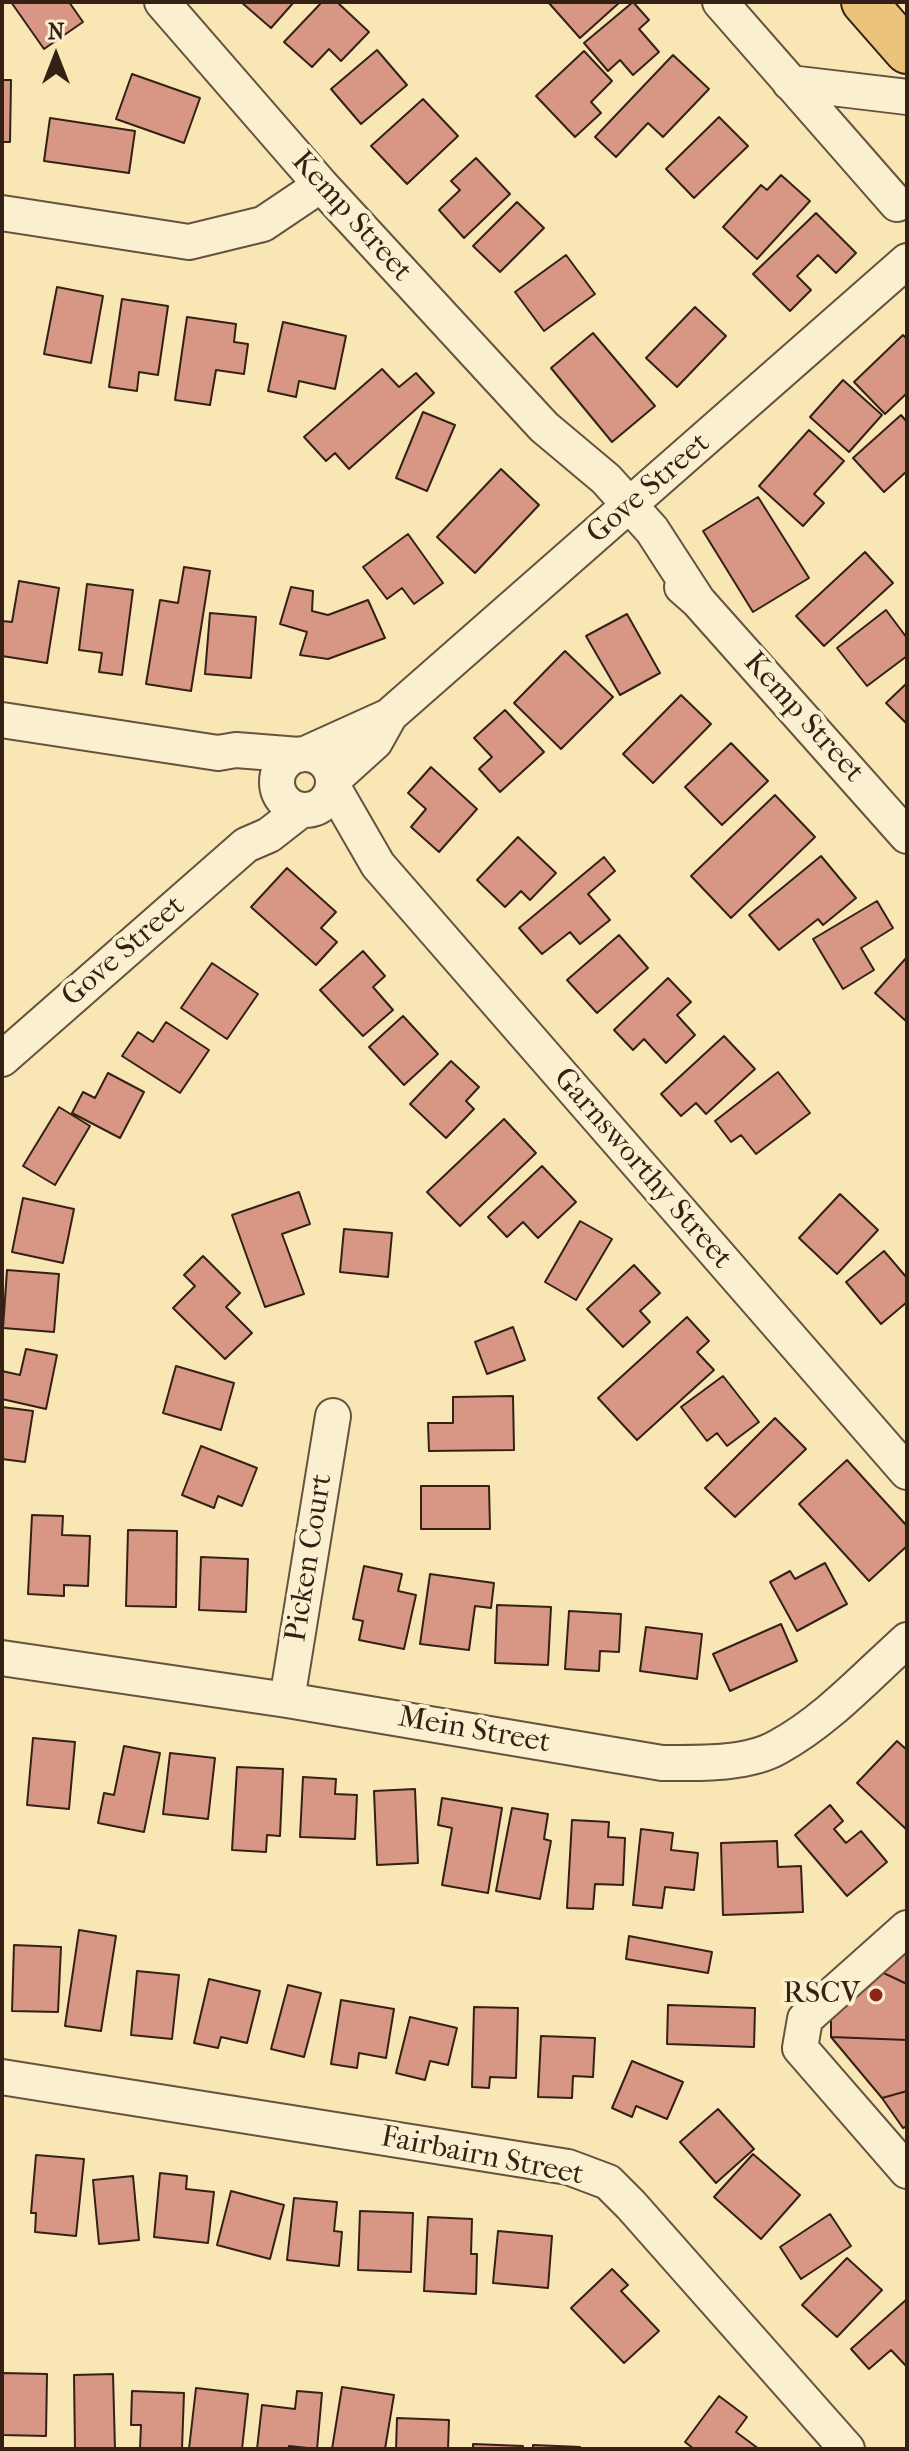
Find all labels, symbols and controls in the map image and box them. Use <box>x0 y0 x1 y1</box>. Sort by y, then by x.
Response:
north arrow <box>16 16 96 96</box>
text: N <box>48 19 64 45</box>
street label: Kemp Street <box>283 144 419 290</box>
street label: Gove Street <box>580 426 718 552</box>
street label: Kemp Street <box>735 645 871 791</box>
street label: Gove Street <box>55 889 193 1015</box>
street label: Garnsworthy Street <box>545 1061 739 1277</box>
street label: Picken Court <box>279 1472 341 1644</box>
street label: Mein Street <box>395 1700 553 1762</box>
place label: RSCV <box>783 1977 860 2013</box>
marker: RSCV <box>867 1986 885 2004</box>
street label: Fairbairn Street <box>378 2120 586 2194</box>

